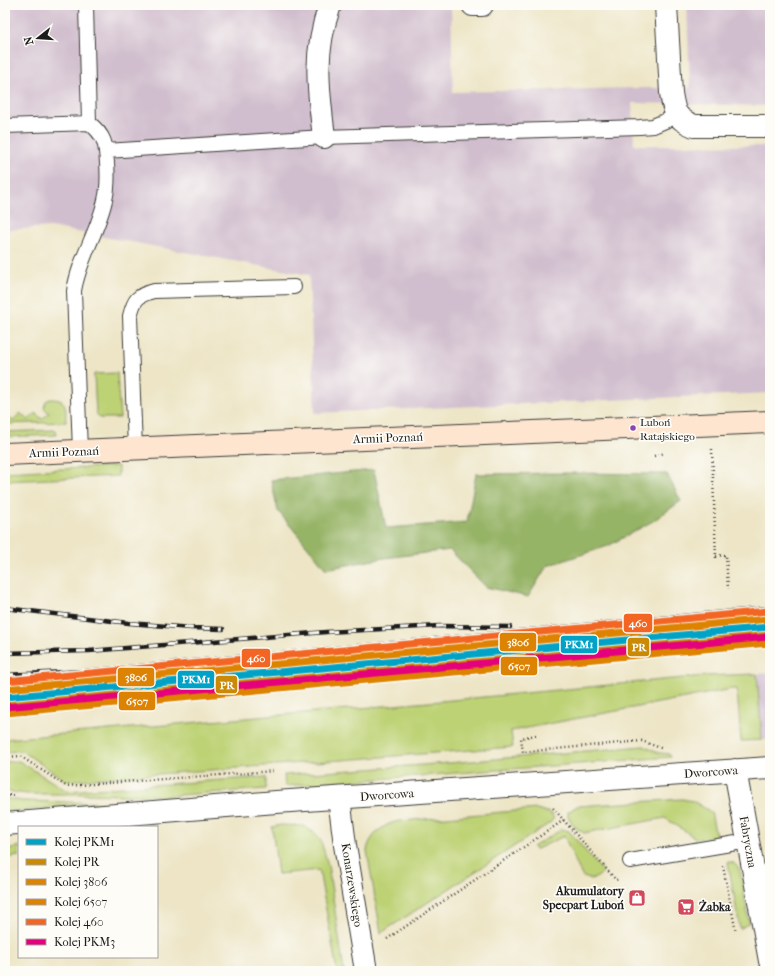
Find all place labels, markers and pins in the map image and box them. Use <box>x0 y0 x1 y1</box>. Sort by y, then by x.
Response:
place label: Luboń Ratajskiego <box>640 416 695 443</box>
marker: Luboń Ratajskiego <box>628 423 638 433</box>
place label: Akumulatory Specpart Luboń <box>543 884 625 913</box>
shop icon: Akumulatory Specpart Luboń <box>627 888 647 908</box>
supermarket icon: Żabka <box>676 897 696 917</box>
place label: Żabka <box>699 899 731 914</box>

